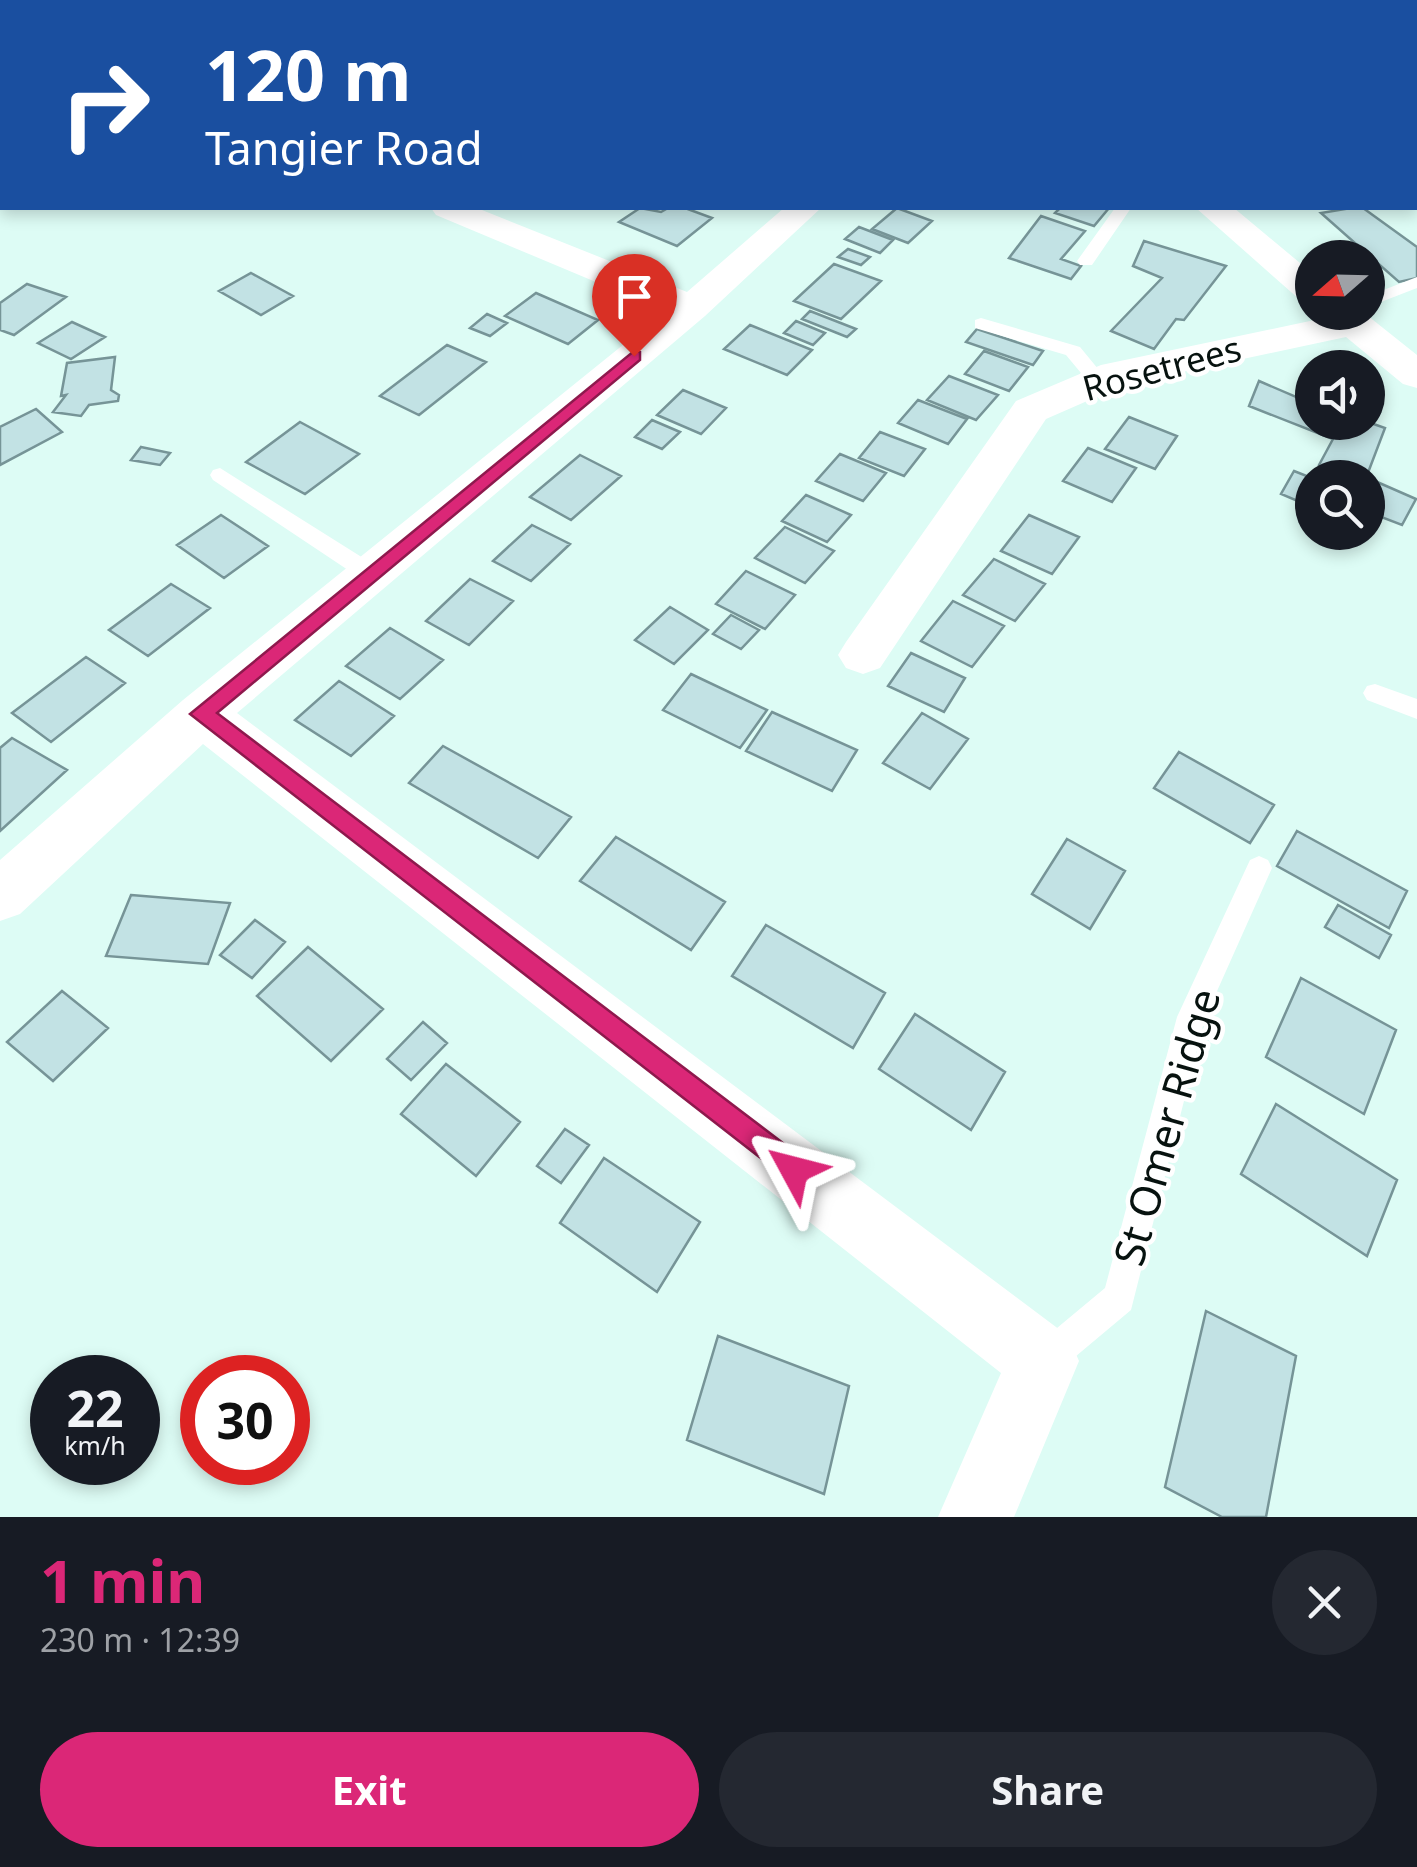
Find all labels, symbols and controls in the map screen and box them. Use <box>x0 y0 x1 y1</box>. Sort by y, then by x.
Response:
text: 120 m <box>205 26 412 122</box>
icon: right <box>40 40 170 170</box>
text: Tangier Road <box>205 117 483 178</box>
north arrow <box>1295 240 1385 330</box>
map controls <box>1295 240 1385 550</box>
pin <box>592 254 677 357</box>
icon: arrive <box>607 269 662 324</box>
street label: Rosetrees <box>1077 324 1246 411</box>
button: sound <box>1295 350 1385 440</box>
button: search <box>1295 460 1385 550</box>
street label: St Omer Ridge <box>1099 982 1232 1272</box>
position arrow <box>742 1118 846 1222</box>
speed limit sign: 30 <box>180 1355 310 1485</box>
text: 22 <box>66 1374 124 1442</box>
text: km/h <box>64 1428 126 1462</box>
text: 1 min <box>40 1539 205 1621</box>
button: close <box>1272 1550 1377 1655</box>
text: 230 m · 12:39 <box>40 1618 240 1661</box>
button: Exit <box>40 1732 699 1847</box>
button: Share <box>719 1732 1377 1847</box>

